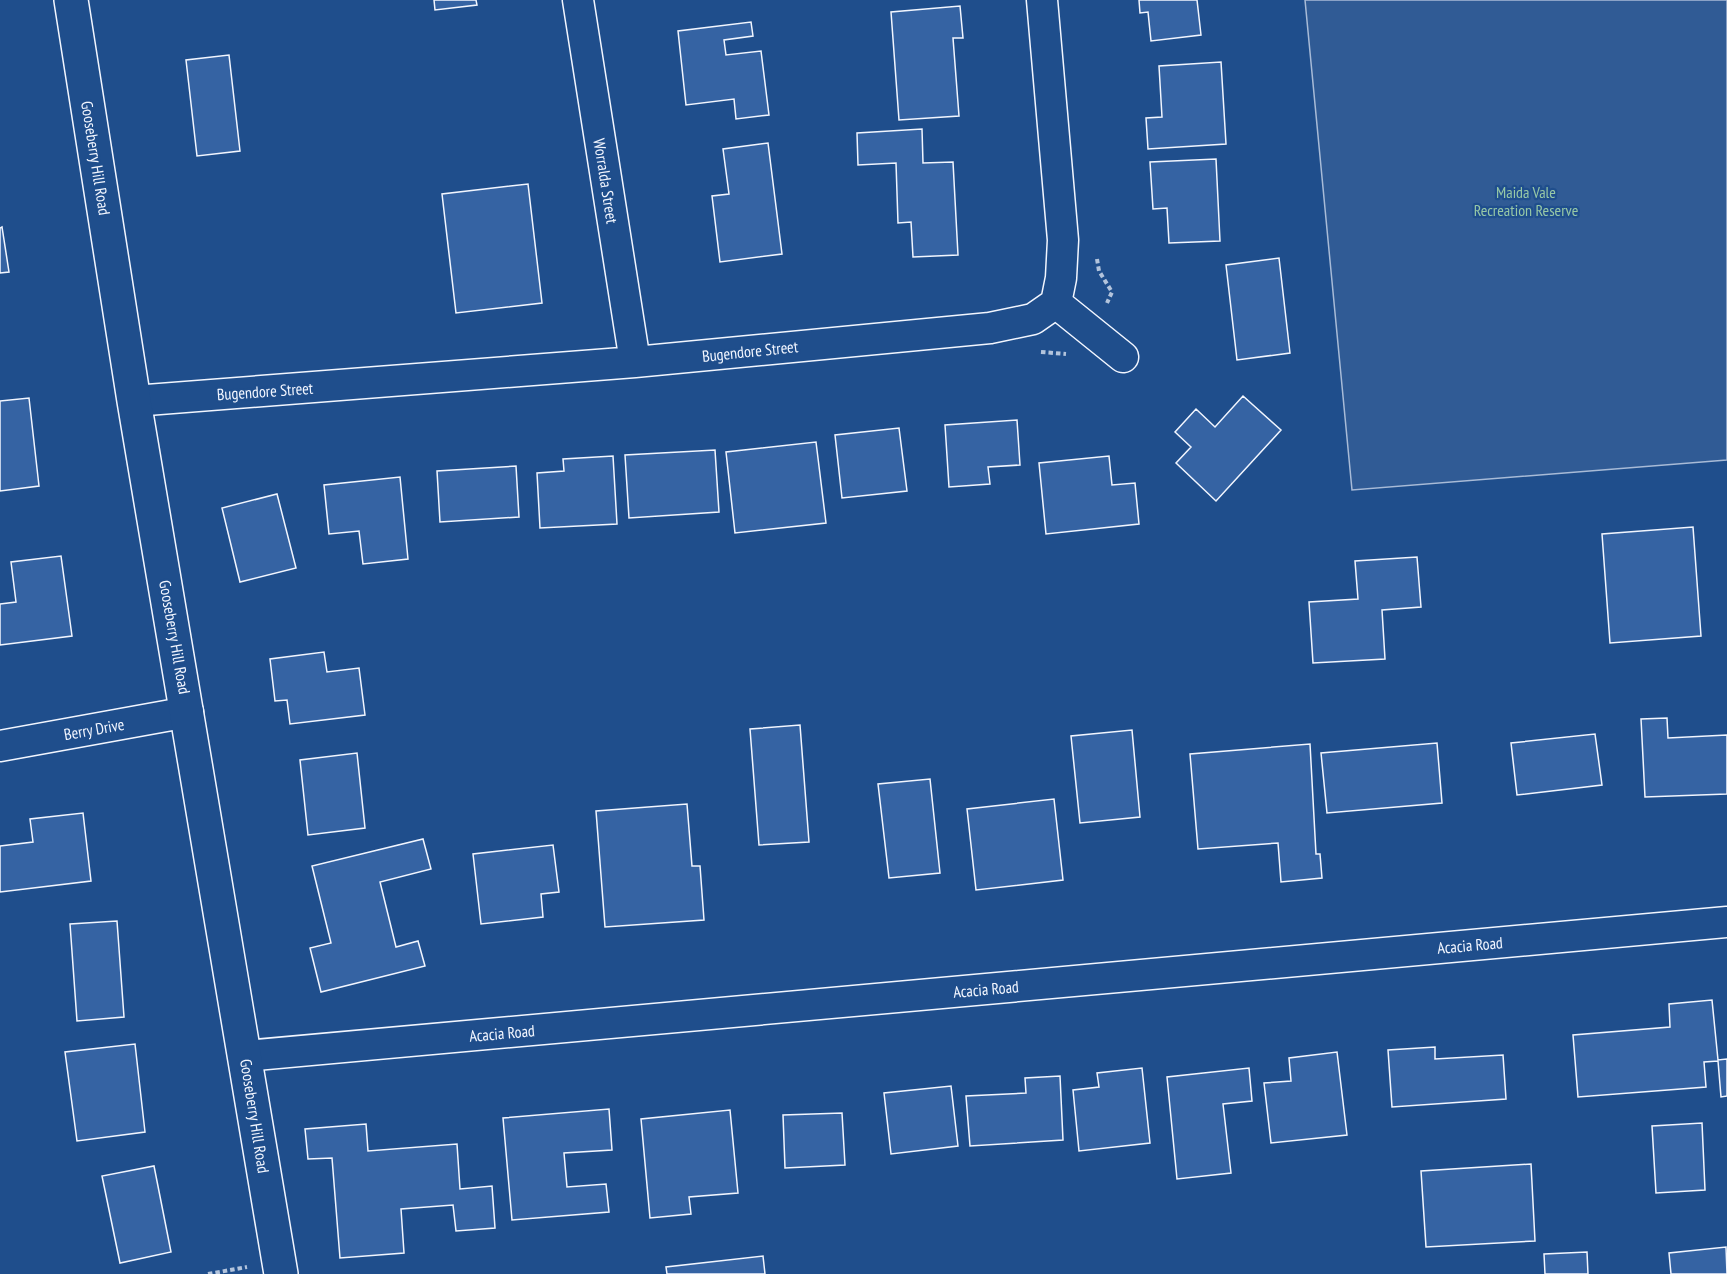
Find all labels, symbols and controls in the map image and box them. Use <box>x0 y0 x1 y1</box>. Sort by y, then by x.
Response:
street label: Gooseberry Hill Road <box>77 100 115 217</box>
street label: Worralda Street <box>589 137 623 226</box>
park label: Maida Vale Recreation Reserve <box>1474 182 1578 220</box>
street label: Bugendore Street <box>701 336 800 366</box>
street label: Bugendore Street <box>216 378 314 404</box>
street label: Gooseberry Hill Road <box>155 579 195 696</box>
street label: Berry Drive <box>62 714 126 744</box>
street label: Acacia Road <box>1436 932 1504 958</box>
street label: Acacia Road <box>952 976 1020 1002</box>
street label: Acacia Road <box>468 1020 536 1046</box>
street label: Gooseberry Hill Road <box>236 1058 274 1175</box>

